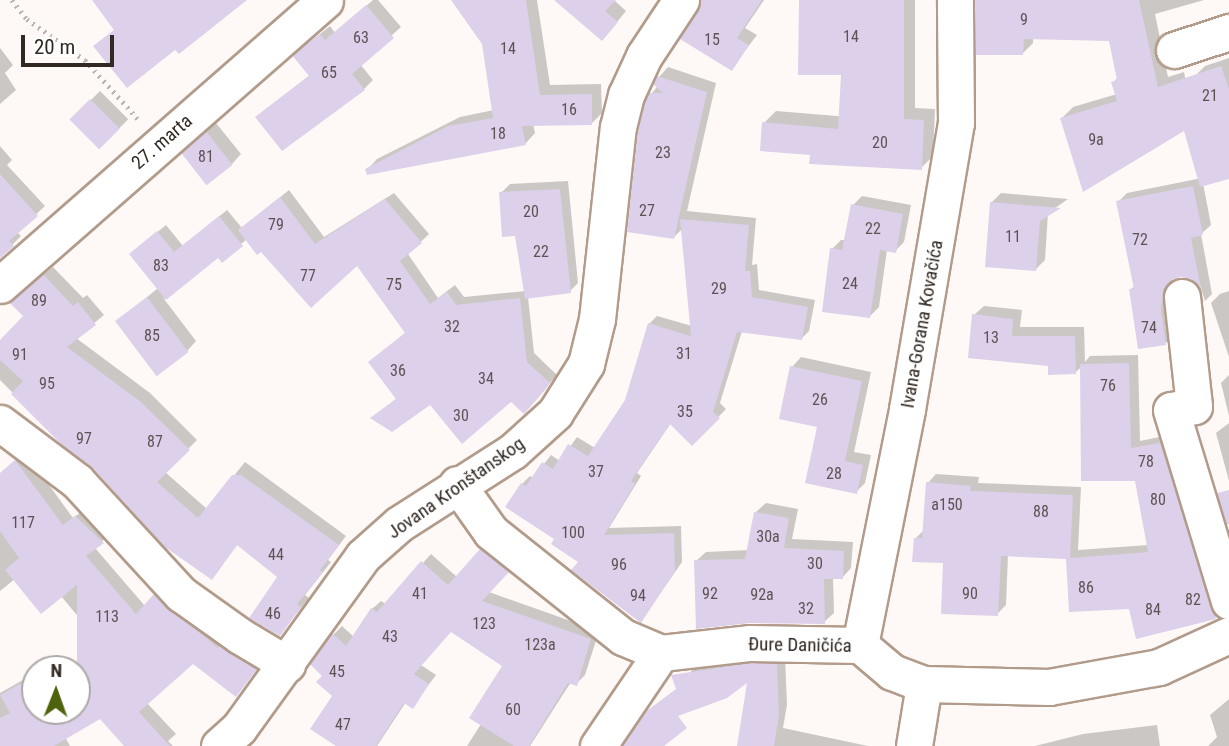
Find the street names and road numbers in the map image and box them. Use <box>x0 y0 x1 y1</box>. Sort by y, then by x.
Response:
street label: 27. marta <box>127 110 197 174</box>
street label: Ivana-Gorana Kovačića <box>896 238 948 410</box>
street label: Jovana Kronštanskog <box>383 432 529 544</box>
street label: Đure Daničića <box>748 633 852 657</box>

